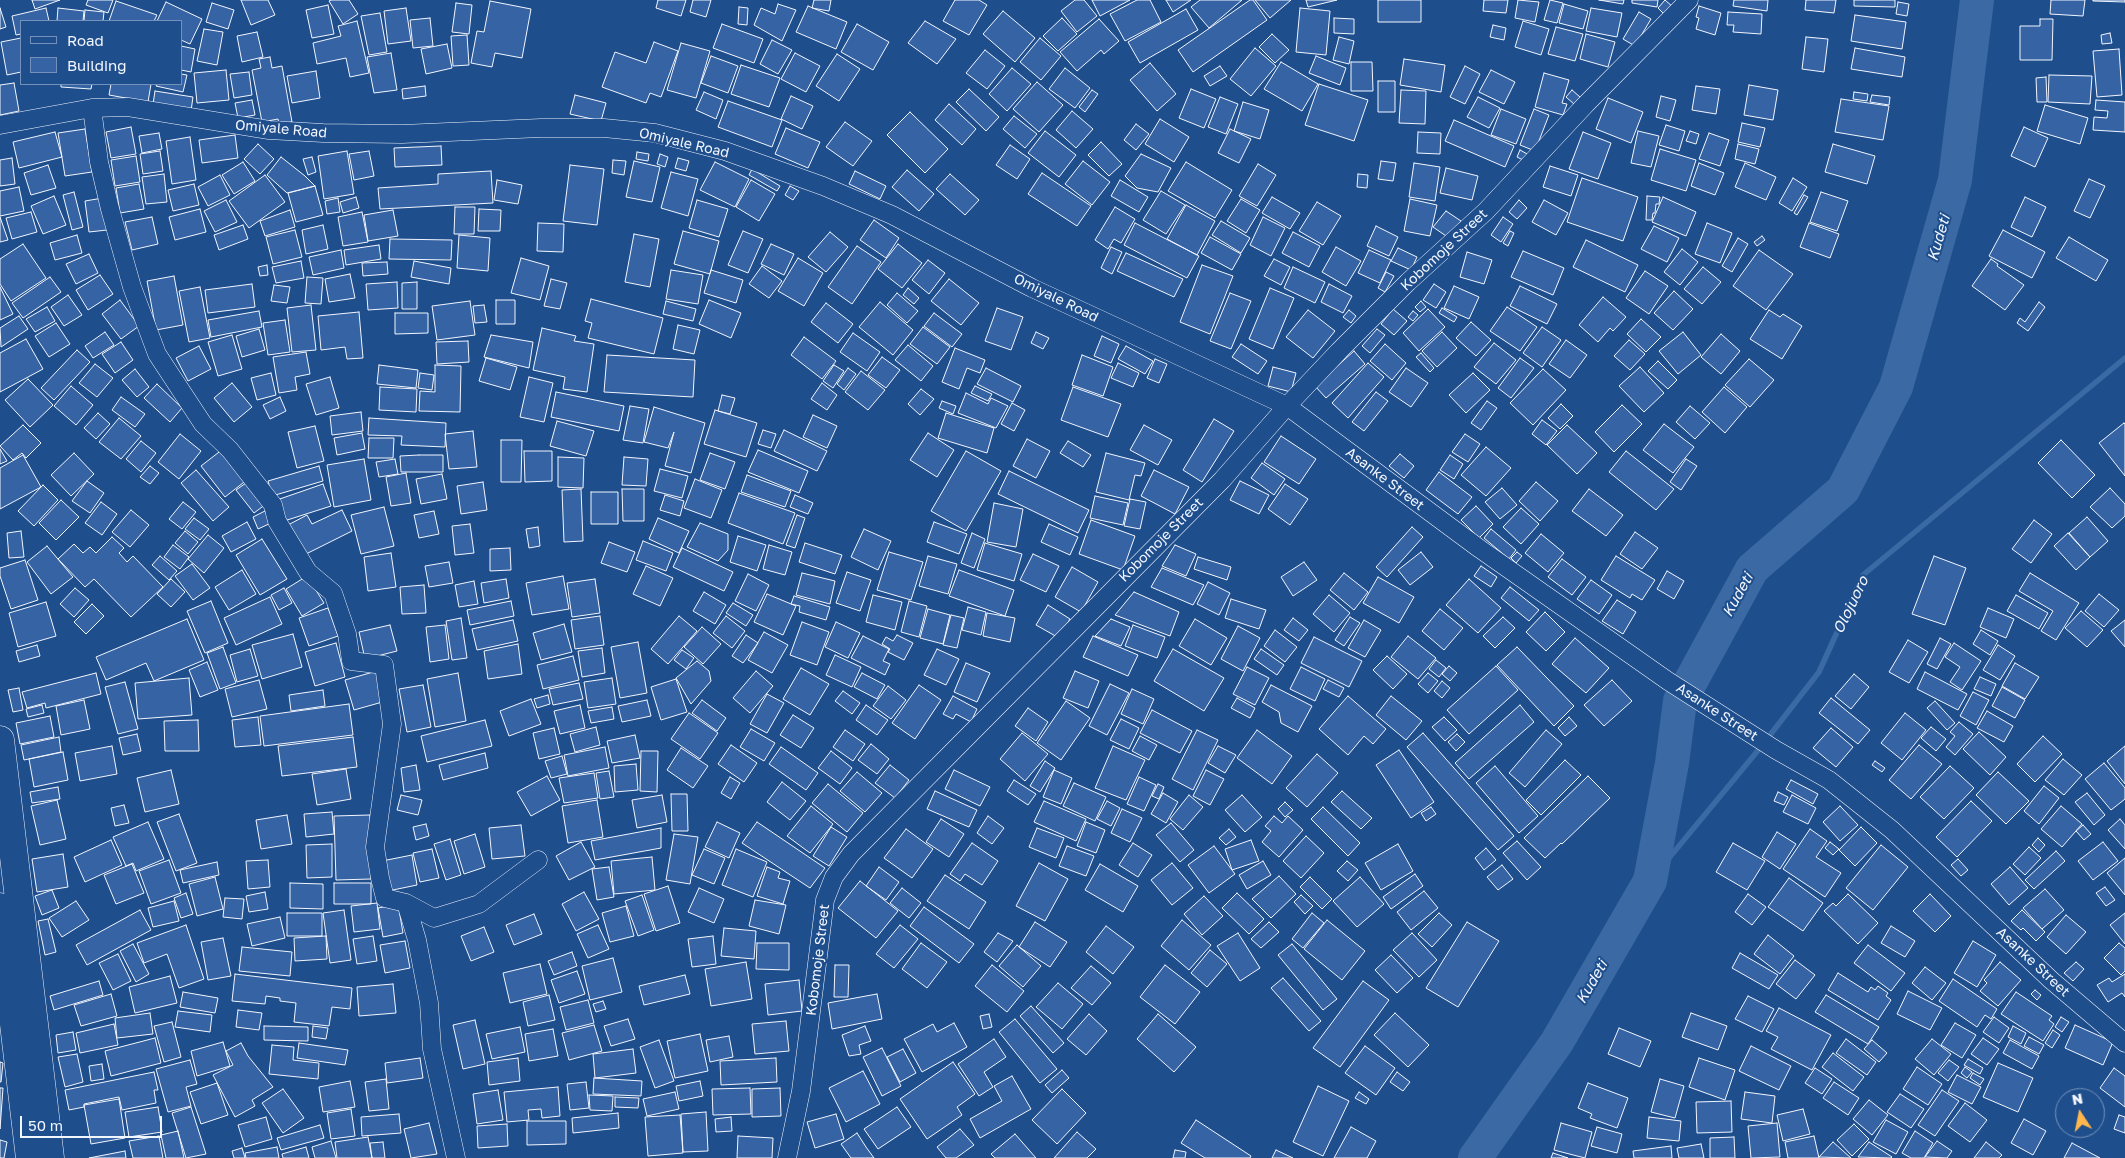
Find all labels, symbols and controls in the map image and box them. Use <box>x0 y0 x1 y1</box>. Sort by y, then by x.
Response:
legend <box>20 20 182 85</box>
text: Road <box>67 31 104 49</box>
text: Building <box>67 56 127 74</box>
street label: Omiyale Road <box>234 117 328 141</box>
street label: Omiyale Road <box>637 124 731 162</box>
street label: Kobomoje Street <box>1397 206 1491 294</box>
water label: Kudeti <box>1924 213 1954 263</box>
street label: Omiyale Road <box>1011 270 1101 326</box>
street label: Asanke Street <box>1342 444 1428 514</box>
street label: Kobomoje Street <box>1115 494 1207 586</box>
water label: Kudeti <box>1719 570 1757 620</box>
water label: Olojuoro <box>1829 573 1873 637</box>
street label: Asanke Street <box>1673 679 1761 745</box>
street label: Kobomoje Street <box>803 903 833 1017</box>
street label: Asanke Street <box>1993 924 2073 1000</box>
water label: Kudeti <box>1572 957 1612 1007</box>
north arrow <box>2055 1088 2105 1138</box>
text: N <box>2070 1089 2084 1108</box>
scale bar <box>22 1106 165 1138</box>
text: 50 m <box>28 1116 63 1134</box>

